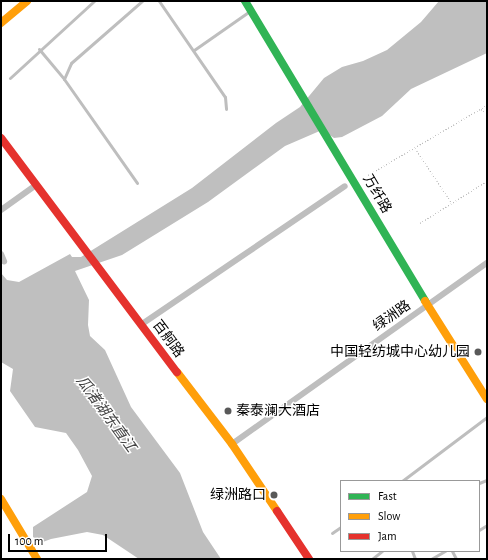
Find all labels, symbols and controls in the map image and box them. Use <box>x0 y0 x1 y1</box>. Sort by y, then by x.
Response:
street label: 万纤路 <box>359 172 395 216</box>
street label: 绿洲路 <box>370 297 414 335</box>
street label: 百舸路 <box>149 317 187 361</box>
place label: 中国轻纺城中心幼儿园 <box>330 344 470 360</box>
marker: 中国轻纺城中心幼儿园 <box>473 347 483 357</box>
water label: 瓜渚湖东直江 <box>72 372 140 456</box>
place label: 秦泰澜大酒店 <box>236 403 320 419</box>
marker: 秦泰澜大酒店 <box>223 406 233 416</box>
legend <box>340 480 480 552</box>
place label: 绿洲路口 <box>210 487 266 503</box>
marker: 绿洲路口 <box>269 490 279 500</box>
text: Fast <box>378 490 397 502</box>
text: Slow <box>378 510 400 522</box>
scale bar <box>10 526 109 552</box>
text: Jam <box>378 530 397 542</box>
text: 100 m <box>15 535 43 547</box>

